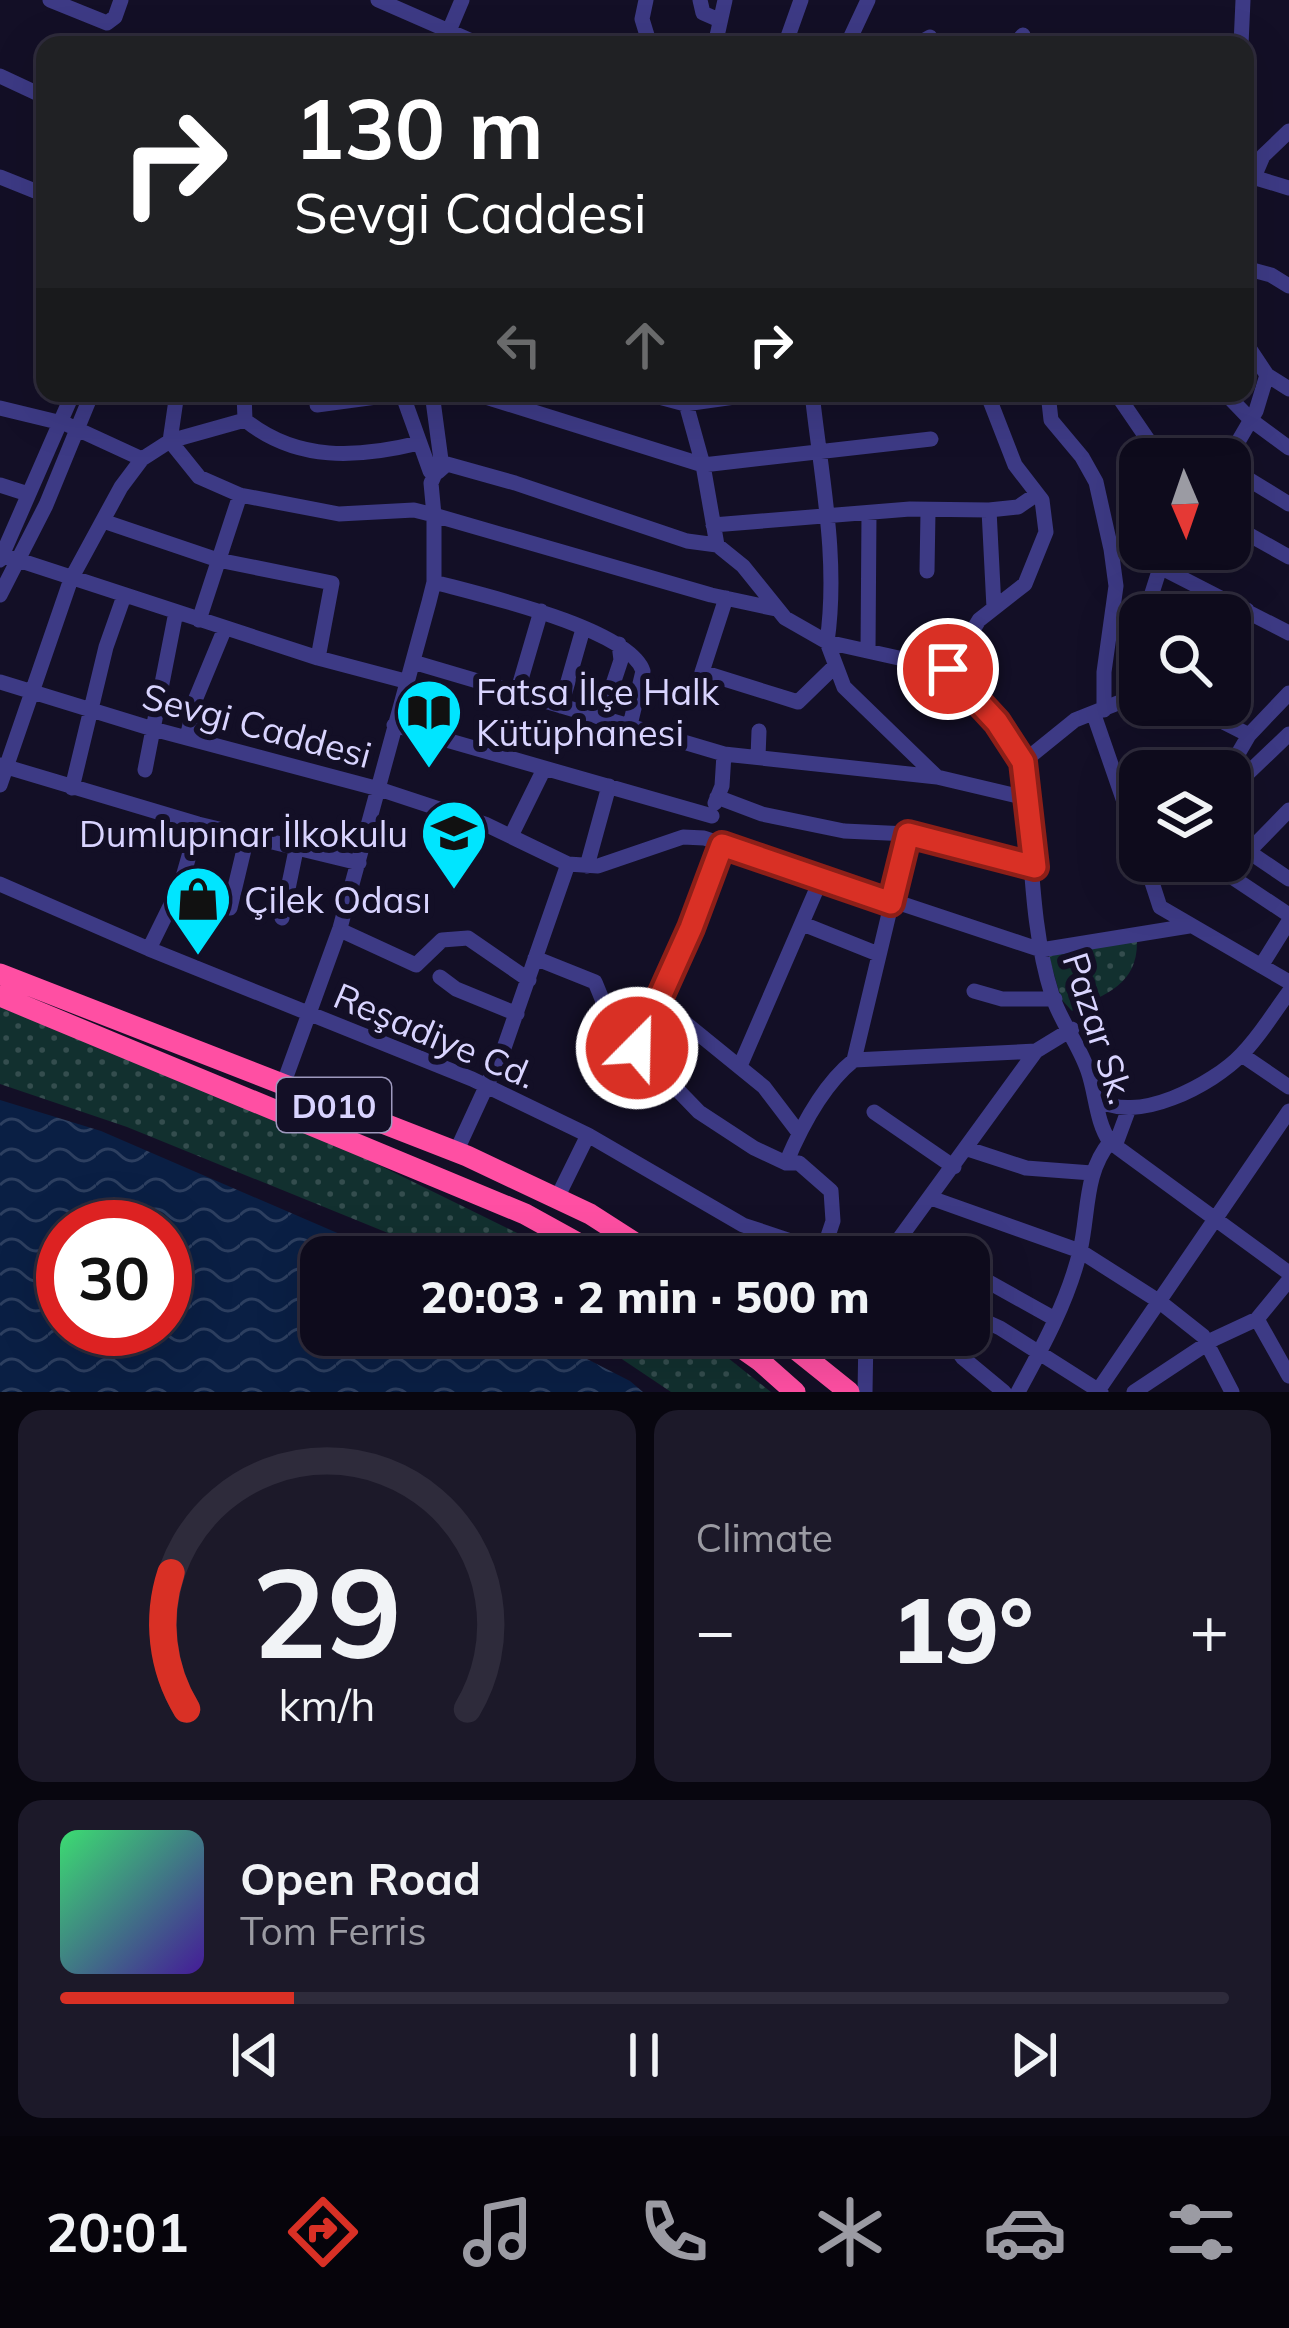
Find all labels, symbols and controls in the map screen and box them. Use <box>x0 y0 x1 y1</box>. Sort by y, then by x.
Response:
text: 130 m <box>294 75 544 180</box>
icon: right <box>96 84 252 240</box>
text: Sevgi Caddesi <box>294 179 647 247</box>
icon: left <box>486 312 552 378</box>
icon: ahead <box>612 312 678 378</box>
icon: right <box>738 312 804 378</box>
north arrow <box>1119 438 1251 570</box>
map controls <box>1119 438 1251 882</box>
button: search <box>1119 594 1251 726</box>
pin <box>897 618 999 720</box>
icon: arrive <box>915 636 981 702</box>
place label: Fatsa İlçe Halk Kütüphanesi <box>476 669 720 755</box>
street label: Sevgi Caddesi <box>138 673 376 777</box>
library icon: Fatsa İlçe Halk Kütüphanesi <box>394 677 464 771</box>
button: layers <box>1119 750 1251 882</box>
school or university icon: Dumlupınar İlkokulu <box>419 798 489 892</box>
place label: Dumlupınar İlkokulu <box>79 811 408 856</box>
shop icon: Çilek Odası <box>163 864 233 958</box>
place label: Çilek Odası <box>244 877 431 922</box>
street label: Pazar Sk. <box>1053 947 1145 1109</box>
street label: Reşadiye Cd. <box>327 972 543 1098</box>
position arrow <box>574 985 700 1111</box>
road number: D010 <box>277 1078 391 1132</box>
speed limit sign: 30 <box>36 1200 192 1356</box>
text: 20:03 · 2 min · 500 m <box>420 1268 870 1324</box>
text: Climate <box>696 1513 833 1562</box>
text: 29 <box>252 1533 402 1689</box>
text: 19° <box>891 1573 1034 1686</box>
text: − <box>696 1588 735 1671</box>
text: + <box>1189 1588 1229 1671</box>
text: km/h <box>278 1678 375 1732</box>
text: Open Road <box>240 1850 481 1906</box>
text: Tom Ferris <box>240 1906 427 1955</box>
icon: previous <box>222 2022 288 2088</box>
icon: pause <box>611 2022 677 2088</box>
icon: next <box>1001 2022 1067 2088</box>
icon: directions <box>281 2190 365 2274</box>
icon: music <box>456 2190 540 2274</box>
icon: phone <box>632 2190 716 2274</box>
icon: climate <box>808 2190 892 2274</box>
icon: car <box>983 2190 1067 2274</box>
icon: filters <box>1159 2190 1243 2274</box>
text: 20:01 <box>46 2198 189 2266</box>

